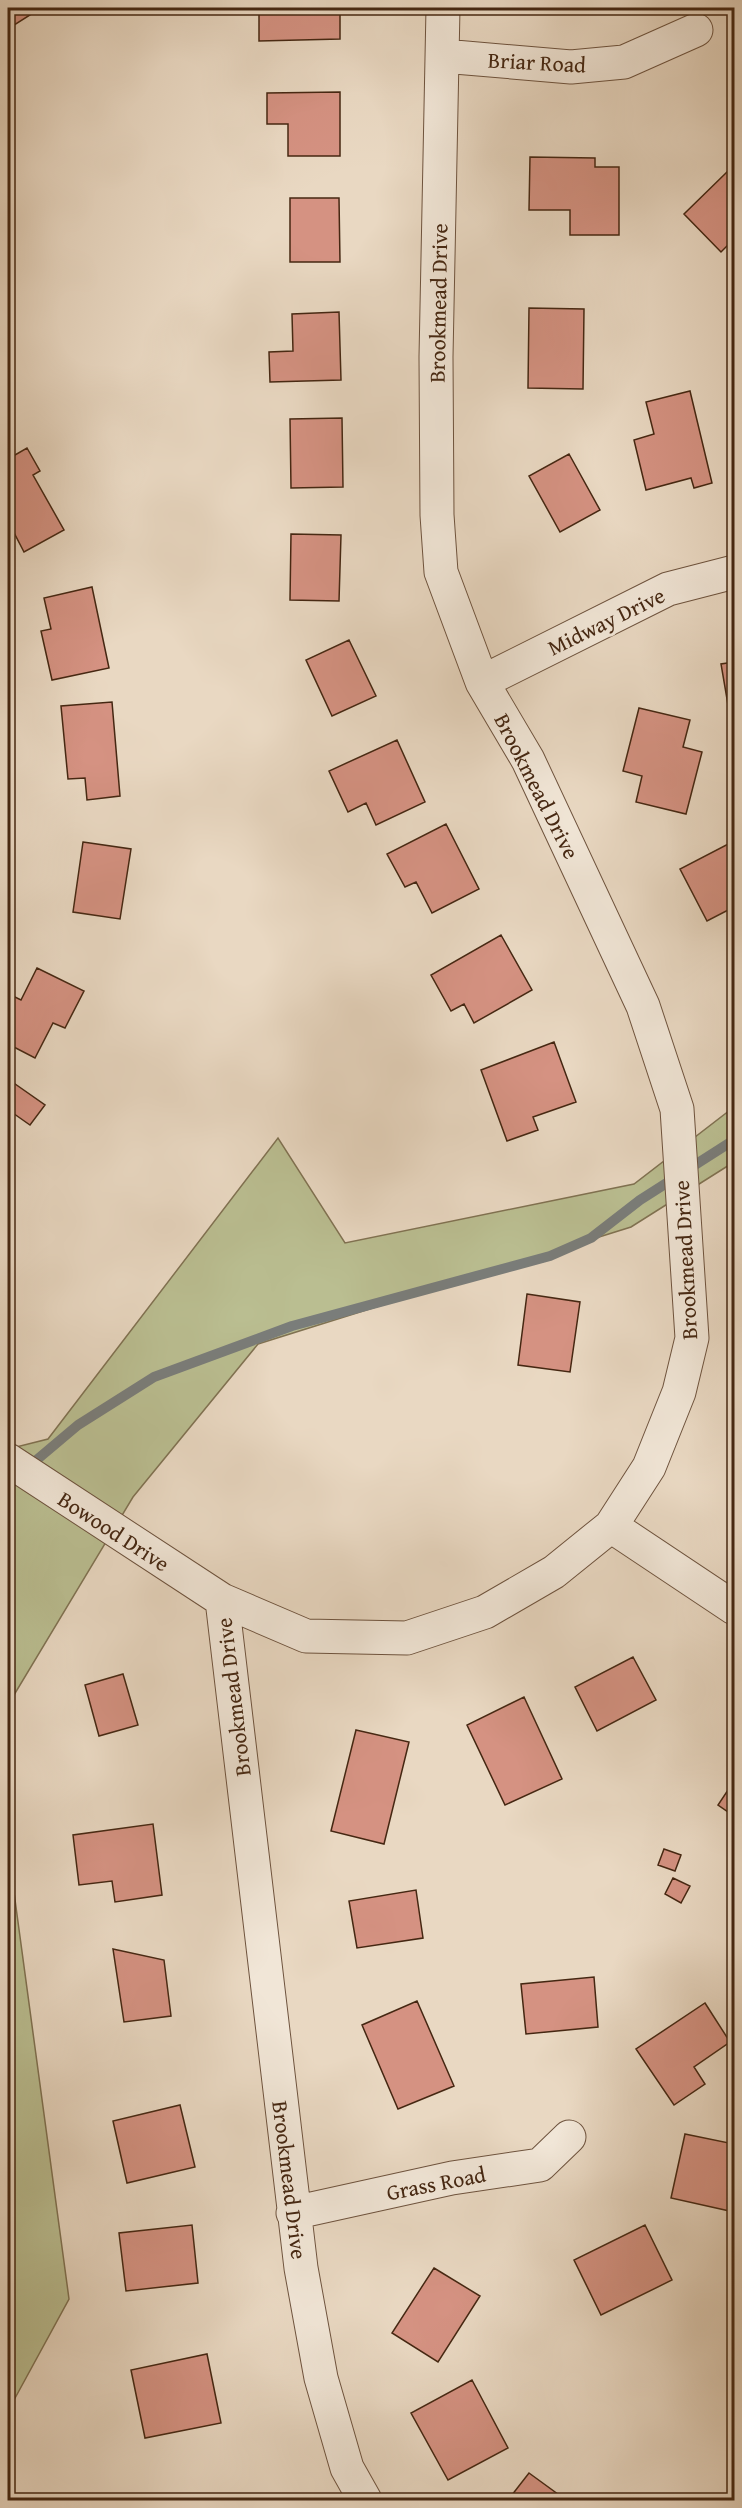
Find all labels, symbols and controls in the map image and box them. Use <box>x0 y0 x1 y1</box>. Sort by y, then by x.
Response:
street label: Briar Road <box>487 43 587 81</box>
street label: Brookmead Drive <box>421 223 455 383</box>
street label: Midway Drive <box>542 579 670 663</box>
street label: Brookmead Drive <box>487 708 587 864</box>
street label: Brookmead Drive <box>665 1180 705 1340</box>
street label: Bowood Drive <box>52 1483 176 1579</box>
street label: Brookmead Drive <box>207 1616 259 1778</box>
street label: Brookmead Drive <box>264 2099 316 2261</box>
street label: Grass Road <box>384 2158 489 2208</box>

